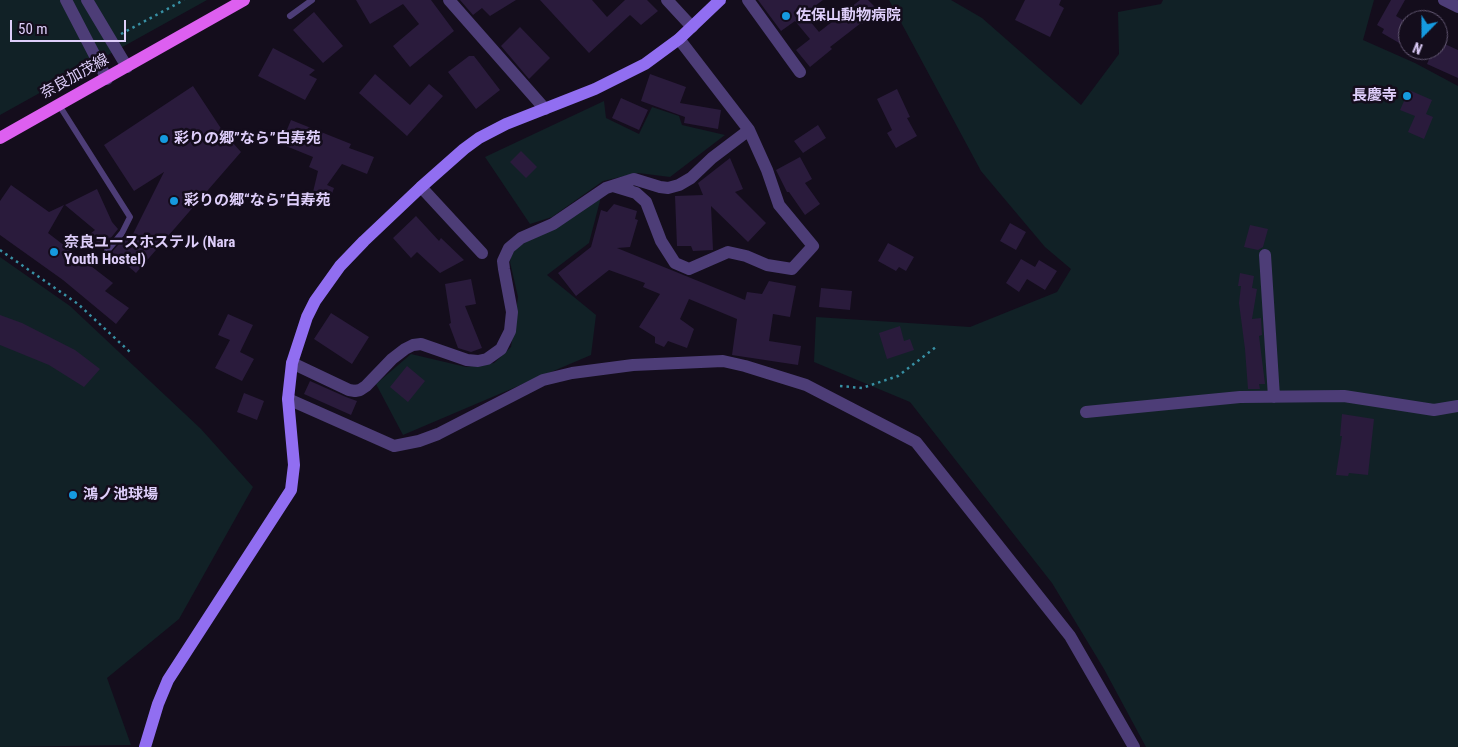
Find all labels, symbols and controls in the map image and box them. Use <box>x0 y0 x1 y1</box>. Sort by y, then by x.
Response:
place label: 佐保山動物病院 <box>796 7 901 25</box>
scale bar <box>12 10 129 42</box>
marker: 佐保山動物病院 <box>780 10 792 22</box>
north arrow <box>1398 10 1448 60</box>
text: 50 m <box>18 20 48 38</box>
text: N <box>1411 39 1425 57</box>
street label: 奈良加茂線 <box>38 51 112 103</box>
place label: 長慶寺 <box>1352 87 1397 105</box>
marker: 長慶寺 <box>1401 90 1413 102</box>
place label: 彩りの郷”なら”白寿苑 <box>174 130 321 148</box>
marker: 彩りの郷”なら”白寿苑 <box>158 133 170 145</box>
place label: 彩りの郷“なら”白寿苑 <box>184 192 331 210</box>
marker: 彩りの郷“なら”白寿苑 <box>168 195 180 207</box>
place label: 奈良ユースホステル (Nara Youth Hostel) <box>64 234 235 269</box>
marker: 奈良ユースホステル (Nara Youth Hostel) <box>48 246 60 258</box>
place label: 鴻ノ池球場 <box>83 486 158 504</box>
marker: 鴻ノ池球場 <box>67 489 79 501</box>

